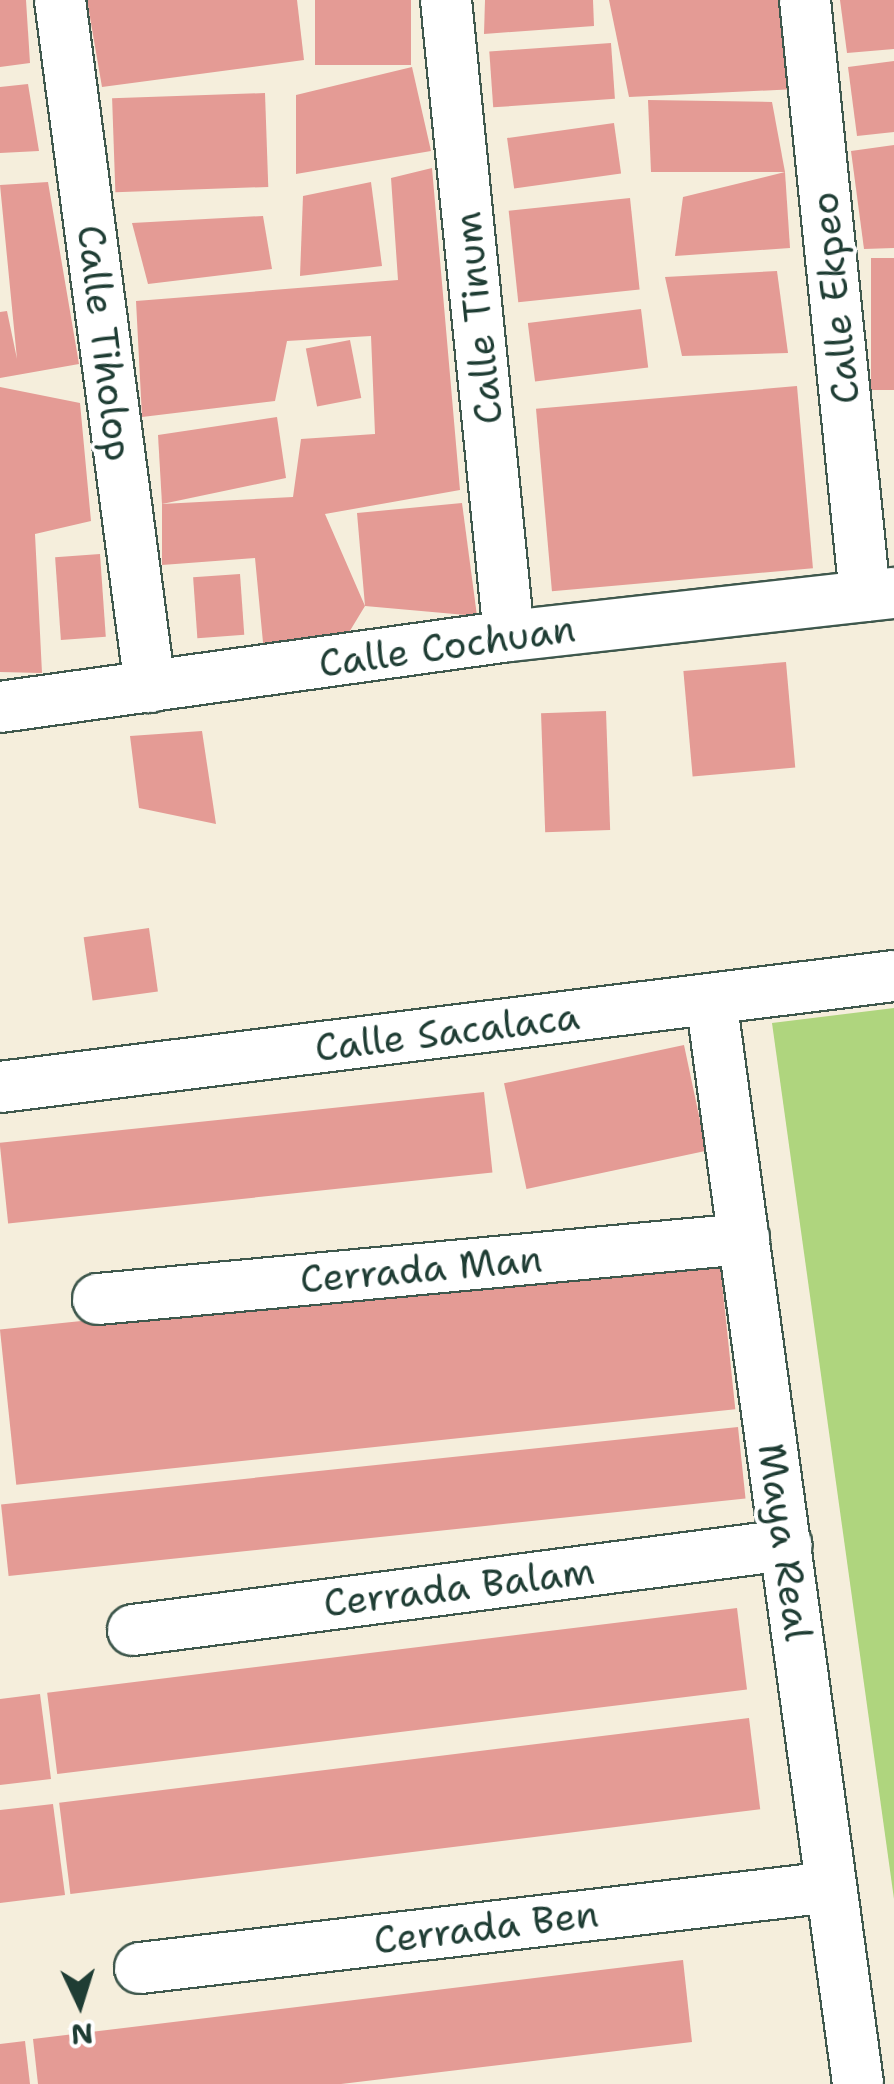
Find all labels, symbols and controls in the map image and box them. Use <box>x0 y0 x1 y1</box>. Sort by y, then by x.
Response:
street label: Calle Ekpeo <box>801 190 869 406</box>
street label: Calle Tinum <box>444 209 512 427</box>
street label: Calle Tiholop <box>68 222 142 464</box>
street label: Calle Cochuan <box>316 605 578 687</box>
street label: Calle Sacalaca <box>312 993 582 1071</box>
street label: Cerrada Man <box>298 1236 544 1302</box>
street label: Maya Real <box>749 1440 821 1644</box>
street label: Cerrada Balam <box>321 1548 597 1626</box>
street label: Cerrada Ben <box>371 1891 601 1963</box>
north arrow <box>30 1954 130 2054</box>
text: N <box>70 2014 94 2054</box>

